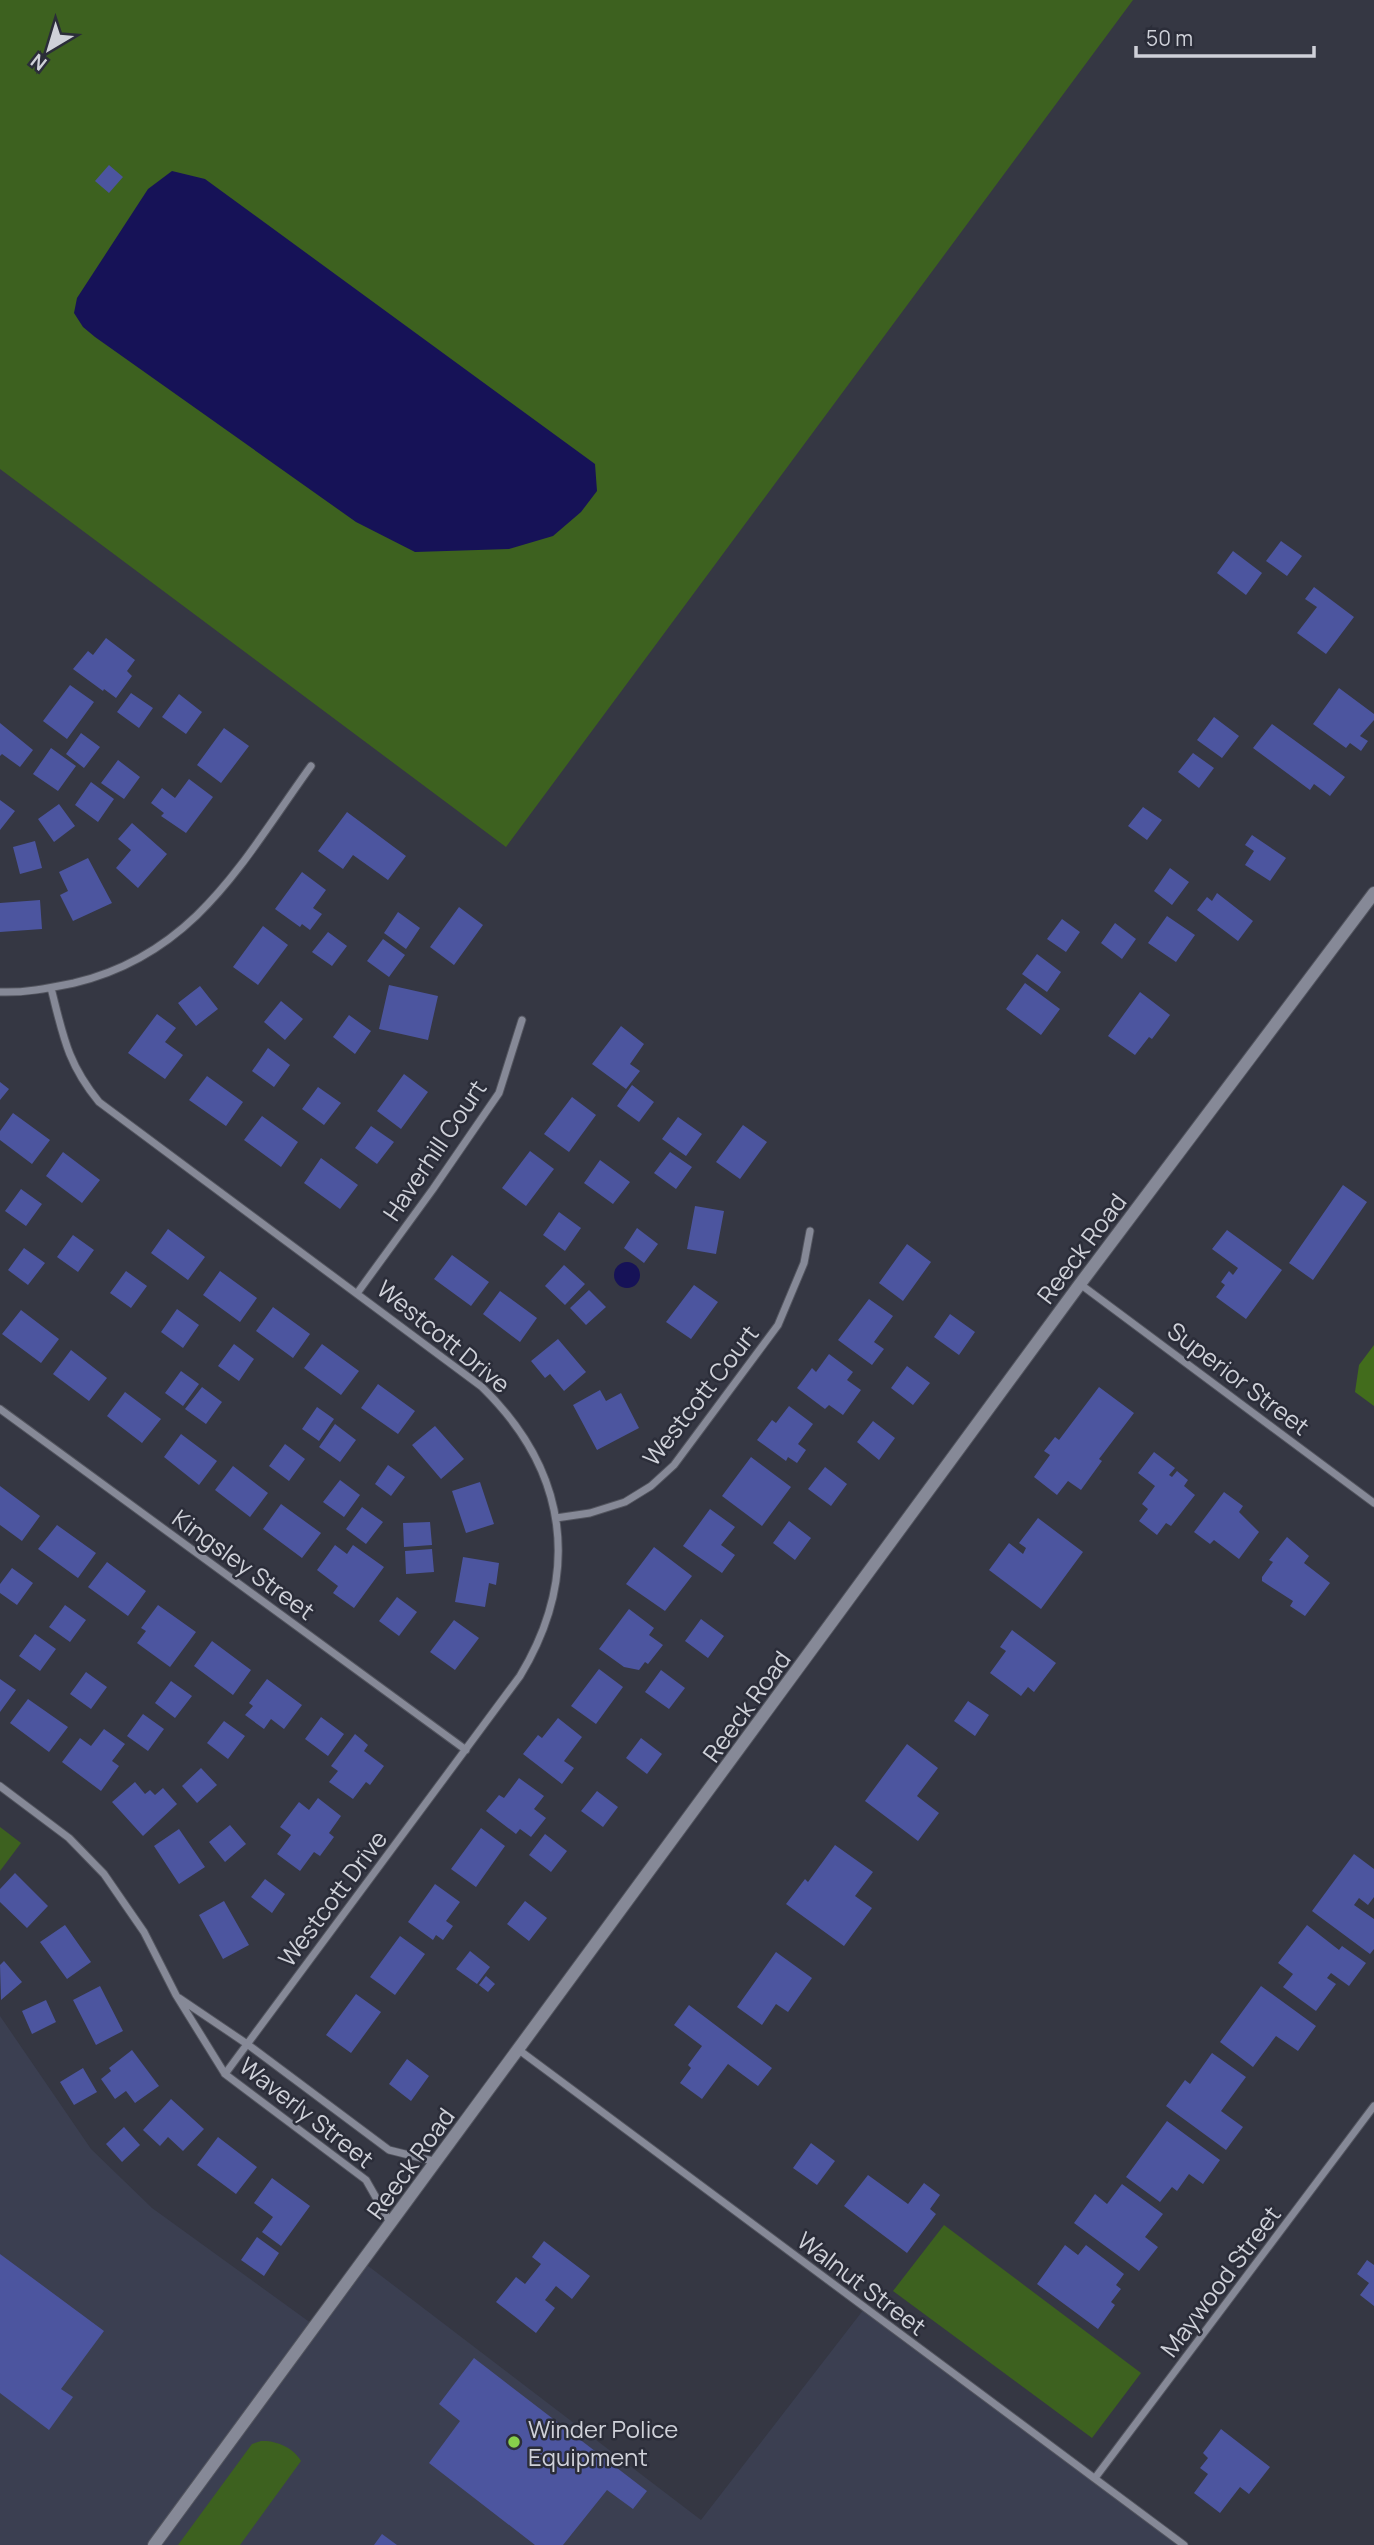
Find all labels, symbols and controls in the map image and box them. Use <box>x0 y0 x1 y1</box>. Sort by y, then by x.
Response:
north arrow <box>14 14 84 84</box>
scale bar <box>1136 14 1314 58</box>
text: 50 m <box>1146 24 1193 52</box>
text: N <box>25 48 52 77</box>
street label: Haverhill Court <box>375 1073 493 1227</box>
street label: Reeck Road <box>1029 1186 1133 1310</box>
street label: Westcott Drive <box>370 1272 518 1400</box>
street label: Superior Street <box>1161 1314 1317 1442</box>
street label: Westcott Court <box>635 1318 765 1472</box>
street label: Kingsley Street <box>166 1501 322 1627</box>
street label: Reeck Road <box>694 1644 798 1768</box>
street label: Westcott Drive <box>270 1823 394 1973</box>
street label: Waverly Street <box>233 2049 381 2175</box>
street label: Reeck Road <box>358 2101 462 2225</box>
street label: Maywood Street <box>1152 2199 1288 2363</box>
street label: Walnut Street <box>791 2224 933 2342</box>
place label: Winder Police Equipment <box>528 2412 678 2473</box>
marker: Winder Police Equipment <box>506 2434 522 2450</box>

